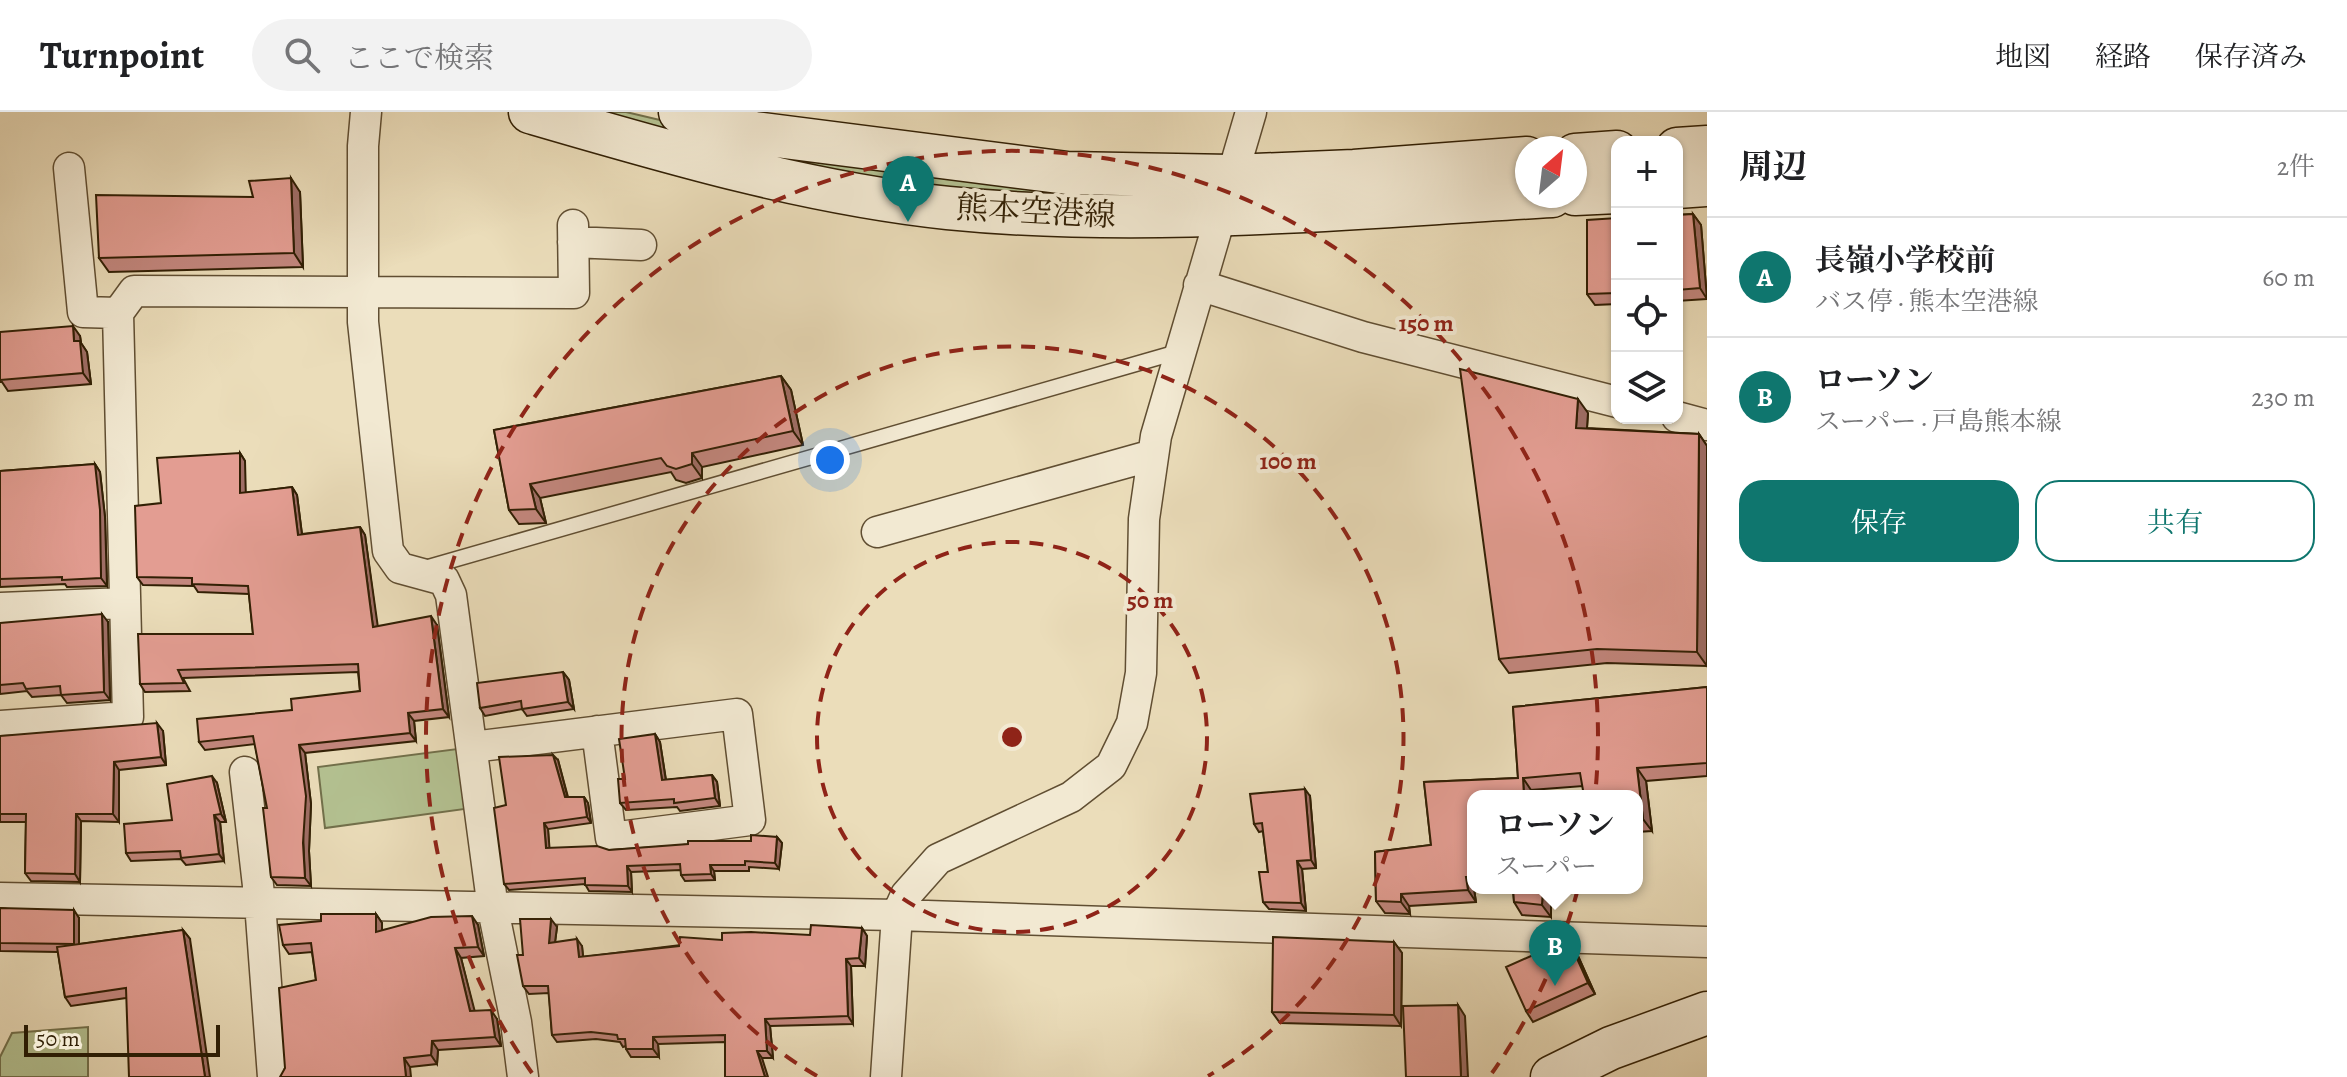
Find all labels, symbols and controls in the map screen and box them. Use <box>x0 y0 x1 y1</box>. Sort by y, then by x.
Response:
search box <box>252 19 812 91</box>
text: Turnpoint <box>40 29 204 81</box>
icon: search <box>280 33 324 77</box>
text: ここで検索 <box>344 38 494 78</box>
text: 地図 <box>1995 38 2051 76</box>
text: 経路 <box>2095 38 2151 76</box>
text: 保存済み <box>2195 38 2307 76</box>
north arrow <box>1515 136 1587 208</box>
map controls <box>1611 136 1683 424</box>
button: + <box>1611 136 1683 208</box>
text: 周辺 <box>1739 143 1807 190</box>
text: 2件 <box>2277 149 2315 184</box>
pin: A <box>882 156 934 222</box>
street label: 熊本空港線 <box>955 185 1117 237</box>
button: − <box>1611 208 1683 280</box>
text: 長嶺小学校前 <box>1815 240 1995 280</box>
text: A <box>1757 260 1773 295</box>
text: 60 m <box>2262 260 2315 295</box>
button: locate <box>1611 280 1683 352</box>
text: バス停 · 熊本空港線 <box>1815 284 2038 319</box>
text: 150 m <box>1398 307 1454 339</box>
button: layers <box>1611 352 1683 424</box>
text: ローソン <box>1815 360 1934 400</box>
text: B <box>1757 380 1773 415</box>
text: 230 m <box>2251 380 2315 415</box>
text: スーパー · 戸島熊本線 <box>1815 404 2062 439</box>
your location <box>810 440 850 480</box>
text: 100 m <box>1259 445 1317 477</box>
button: 保存 <box>1739 480 2019 562</box>
button: 共有 <box>2035 480 2315 562</box>
text: 50 m <box>1127 584 1173 616</box>
centre of rings <box>998 723 1026 751</box>
popup <box>1467 790 1643 894</box>
text: ローソン <box>1496 805 1614 845</box>
text: スーパー <box>1496 849 1597 884</box>
pin: B <box>1529 920 1581 986</box>
scale bar <box>24 1021 220 1057</box>
text: 50 m <box>36 1024 80 1054</box>

